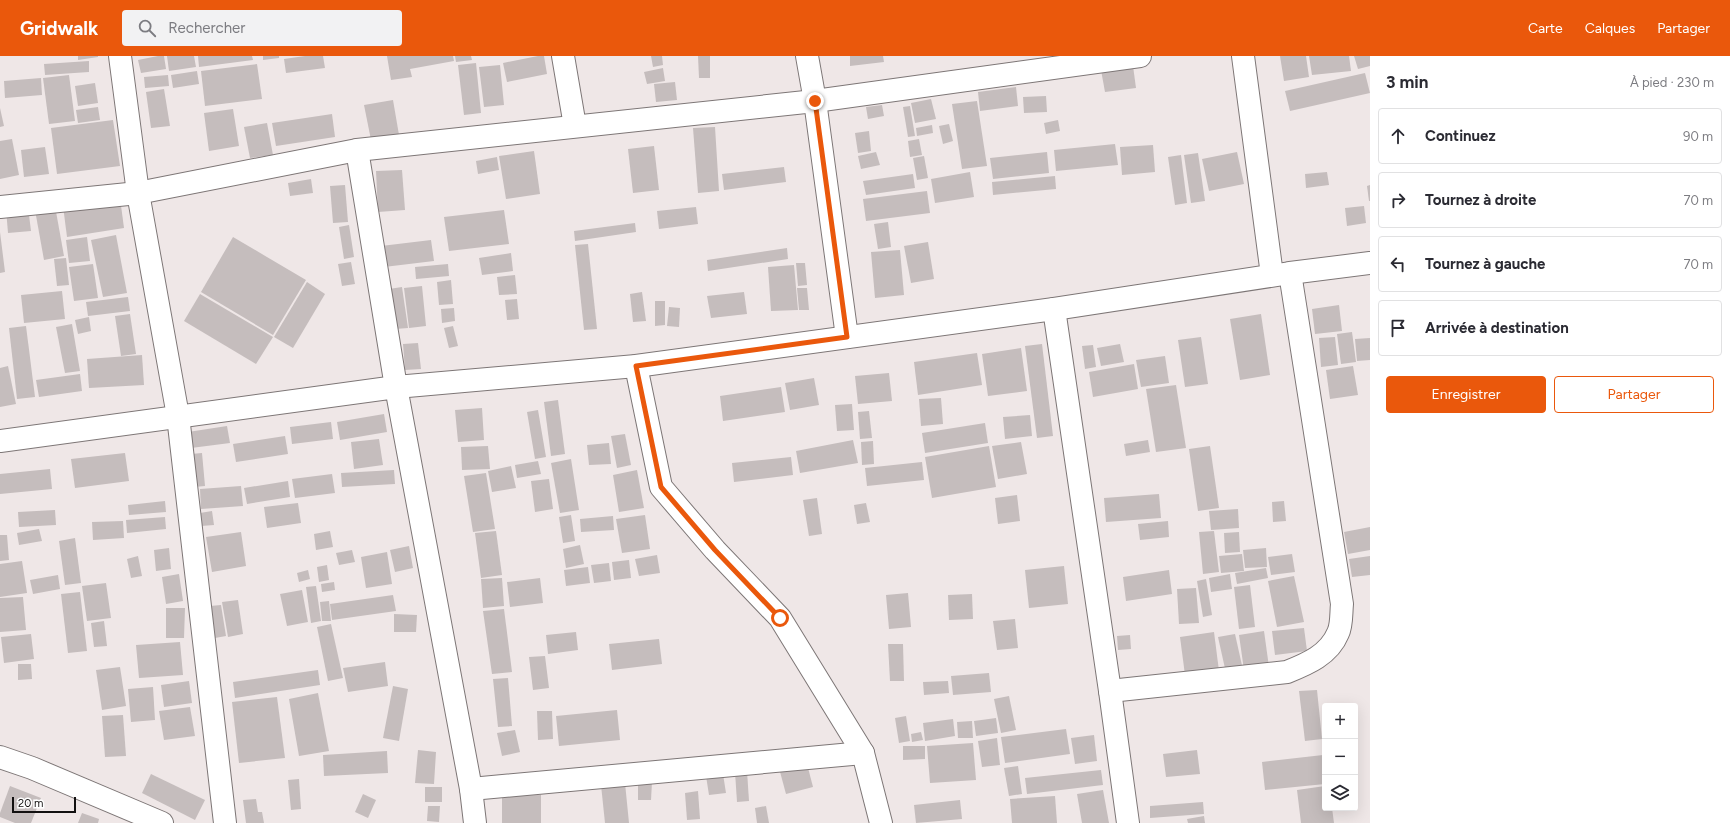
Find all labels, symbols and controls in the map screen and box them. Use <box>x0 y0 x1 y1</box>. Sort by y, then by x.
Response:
search box <box>122 10 402 46</box>
text: Gridwalk <box>20 17 98 40</box>
icon: search <box>136 17 158 39</box>
text: Rechercher <box>168 19 245 37</box>
text: Carte <box>1528 20 1563 37</box>
text: Calques <box>1585 20 1635 37</box>
text: Partager <box>1657 20 1710 37</box>
text: 3 min <box>1386 72 1428 92</box>
text: À pied · 230 m <box>1630 75 1714 90</box>
route end <box>806 92 824 110</box>
icon: ahead <box>1387 125 1409 147</box>
text: Continuez <box>1425 127 1496 145</box>
text: 90 m <box>1683 129 1713 144</box>
icon: right <box>1387 189 1409 211</box>
text: Tournez à droite <box>1425 191 1536 209</box>
text: 70 m <box>1683 193 1713 208</box>
icon: left <box>1387 253 1409 275</box>
text: Tournez à gauche <box>1425 255 1545 273</box>
text: 70 m <box>1683 257 1713 272</box>
icon: arrive <box>1387 317 1409 339</box>
text: Arrivée à destination <box>1425 319 1569 337</box>
button: Enregistrer <box>1386 376 1546 413</box>
button: Partager <box>1554 376 1714 413</box>
route start <box>771 609 789 627</box>
map controls <box>1322 703 1358 811</box>
button: + <box>1322 703 1358 739</box>
button: − <box>1322 739 1358 775</box>
button: layers <box>1322 775 1358 811</box>
scale bar <box>12 795 76 814</box>
text: 20 m <box>18 797 43 810</box>

